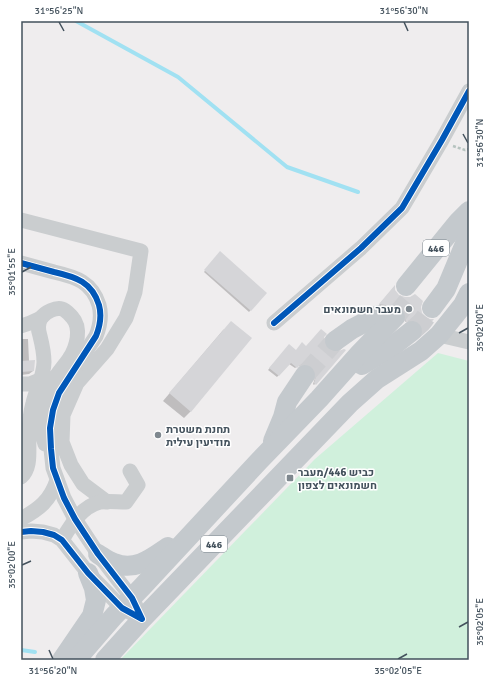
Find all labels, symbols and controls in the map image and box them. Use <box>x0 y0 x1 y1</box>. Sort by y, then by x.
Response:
text: 31°56'25"N <box>35 5 83 17</box>
text: 31°56'30"N <box>380 5 428 17</box>
text: 31°56'30"N <box>474 119 486 167</box>
road number: 446 <box>423 240 449 256</box>
text: 35°01'55"E <box>6 248 18 296</box>
place label: מעבר חשמונאים <box>323 303 401 316</box>
marker: מעבר חשמונאים <box>404 304 414 314</box>
text: 35°02'00"E <box>474 304 486 352</box>
place label: תחנת משטרת מודיעין עילית <box>166 423 231 449</box>
marker: תחנת משטרת מודיעין עילית <box>153 430 163 440</box>
place label: כביש 446/מעבר חשמונאים לצפון <box>298 466 377 492</box>
marker: כביש 446/מעבר חשמונאים לצפון <box>285 473 295 483</box>
road number: 446 <box>201 536 227 552</box>
text: 35°02'00"E <box>6 541 18 589</box>
text: 35°02'05"E <box>474 598 486 646</box>
text: 31°56'20"N <box>29 665 77 677</box>
text: 35°02'05"E <box>374 665 422 677</box>

